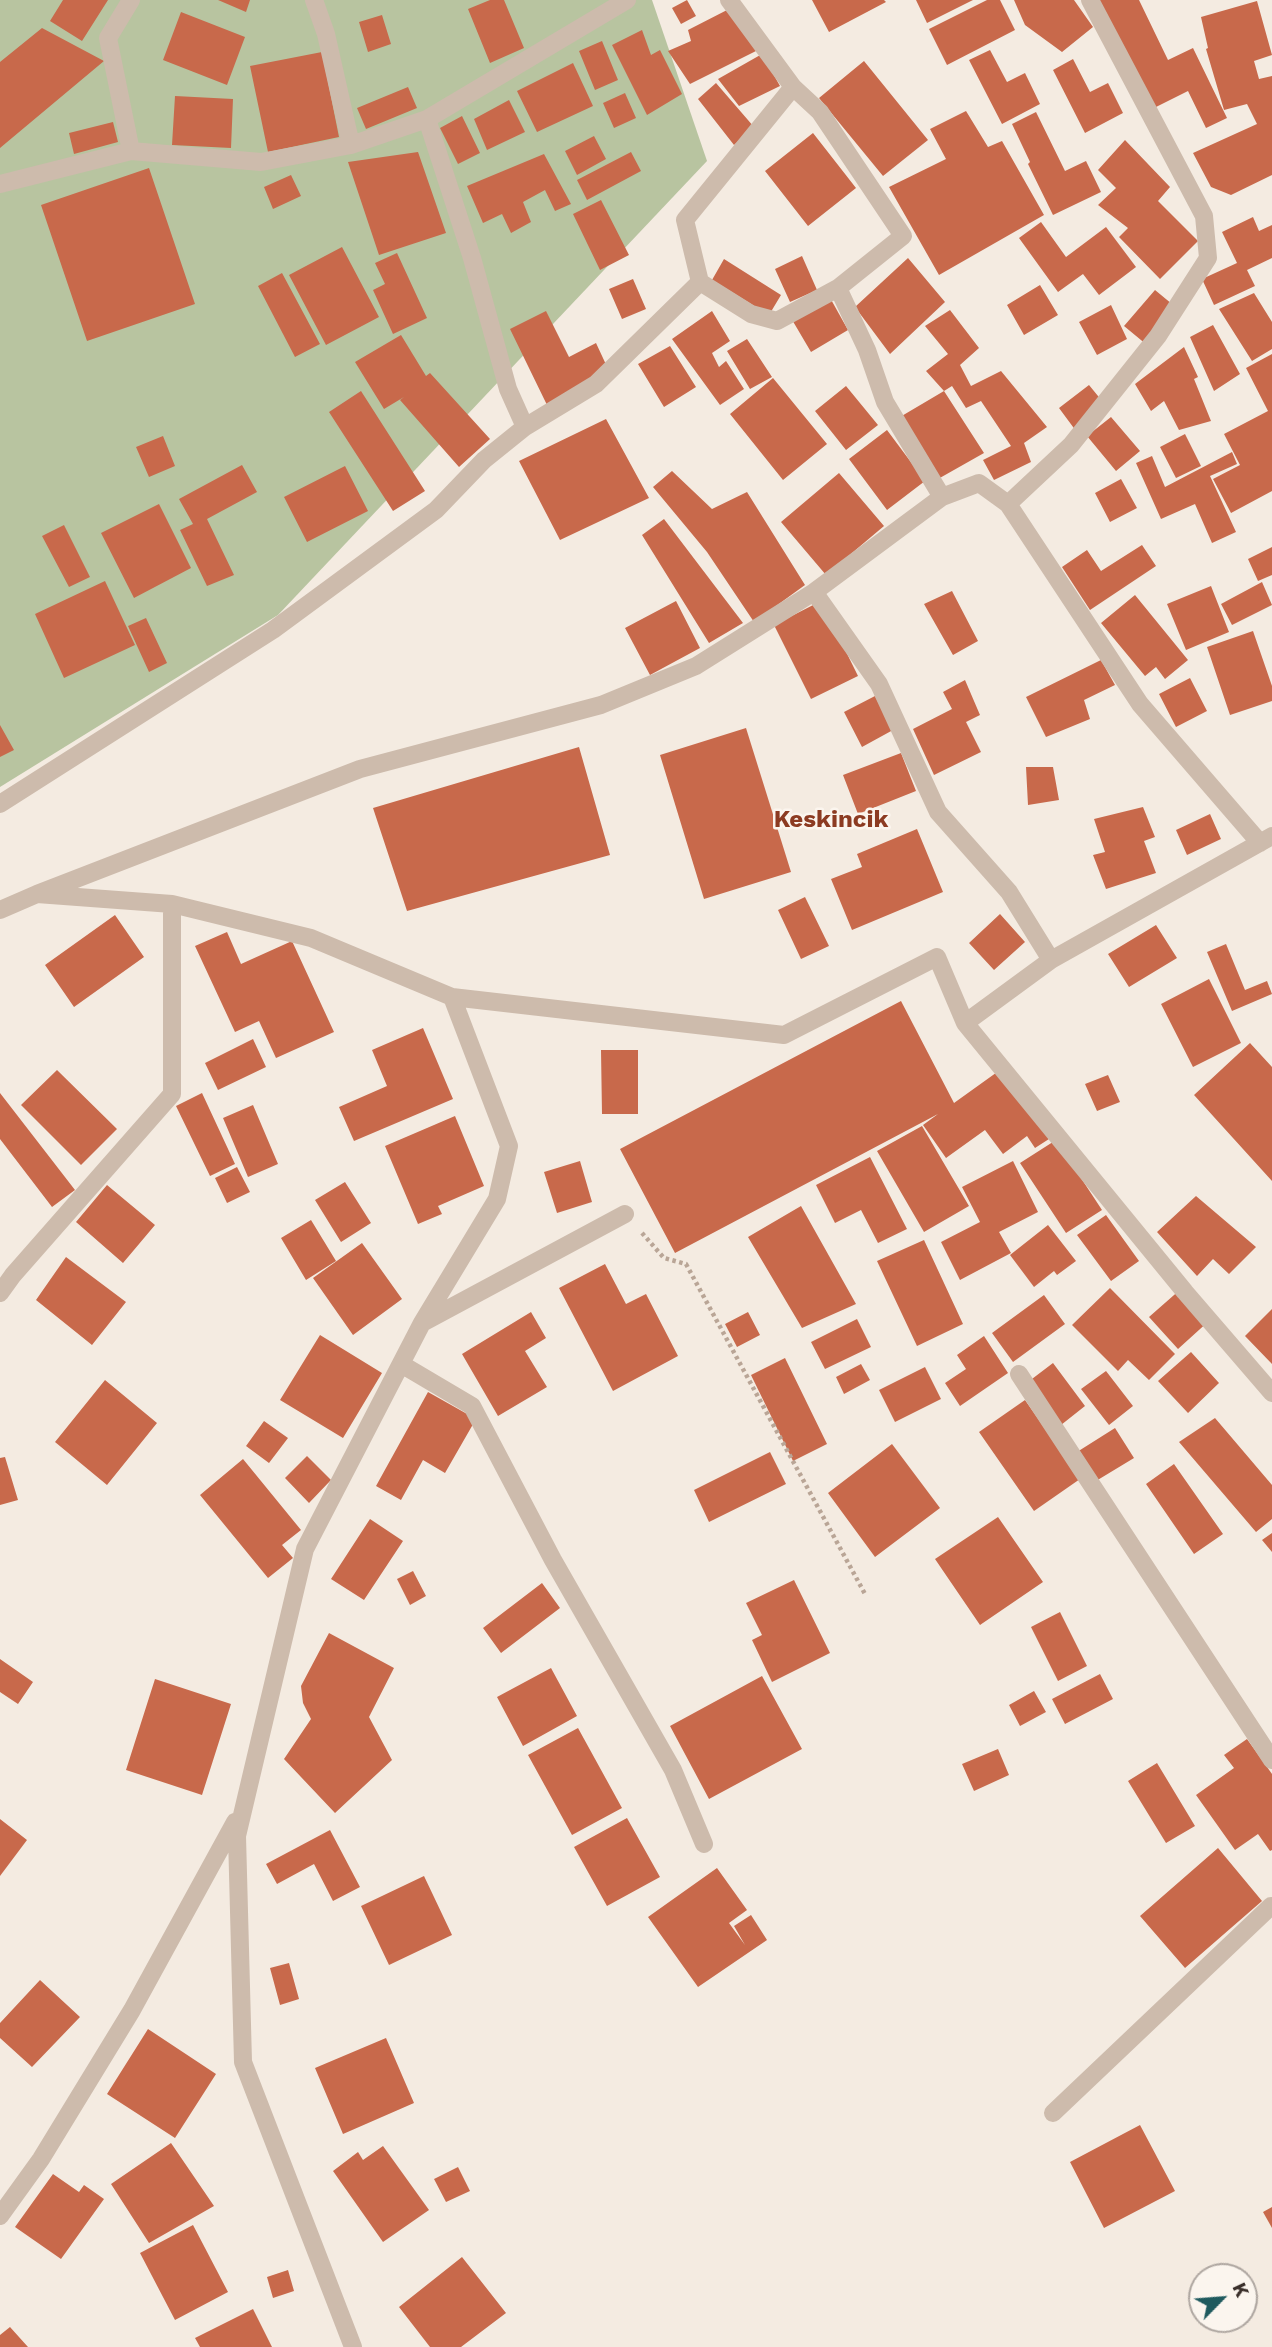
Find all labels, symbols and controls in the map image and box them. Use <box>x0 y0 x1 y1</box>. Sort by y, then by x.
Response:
district label: Keskincik <box>774 806 888 834</box>
north arrow <box>1188 2263 1258 2333</box>
text: K <box>1227 2279 1254 2301</box>

